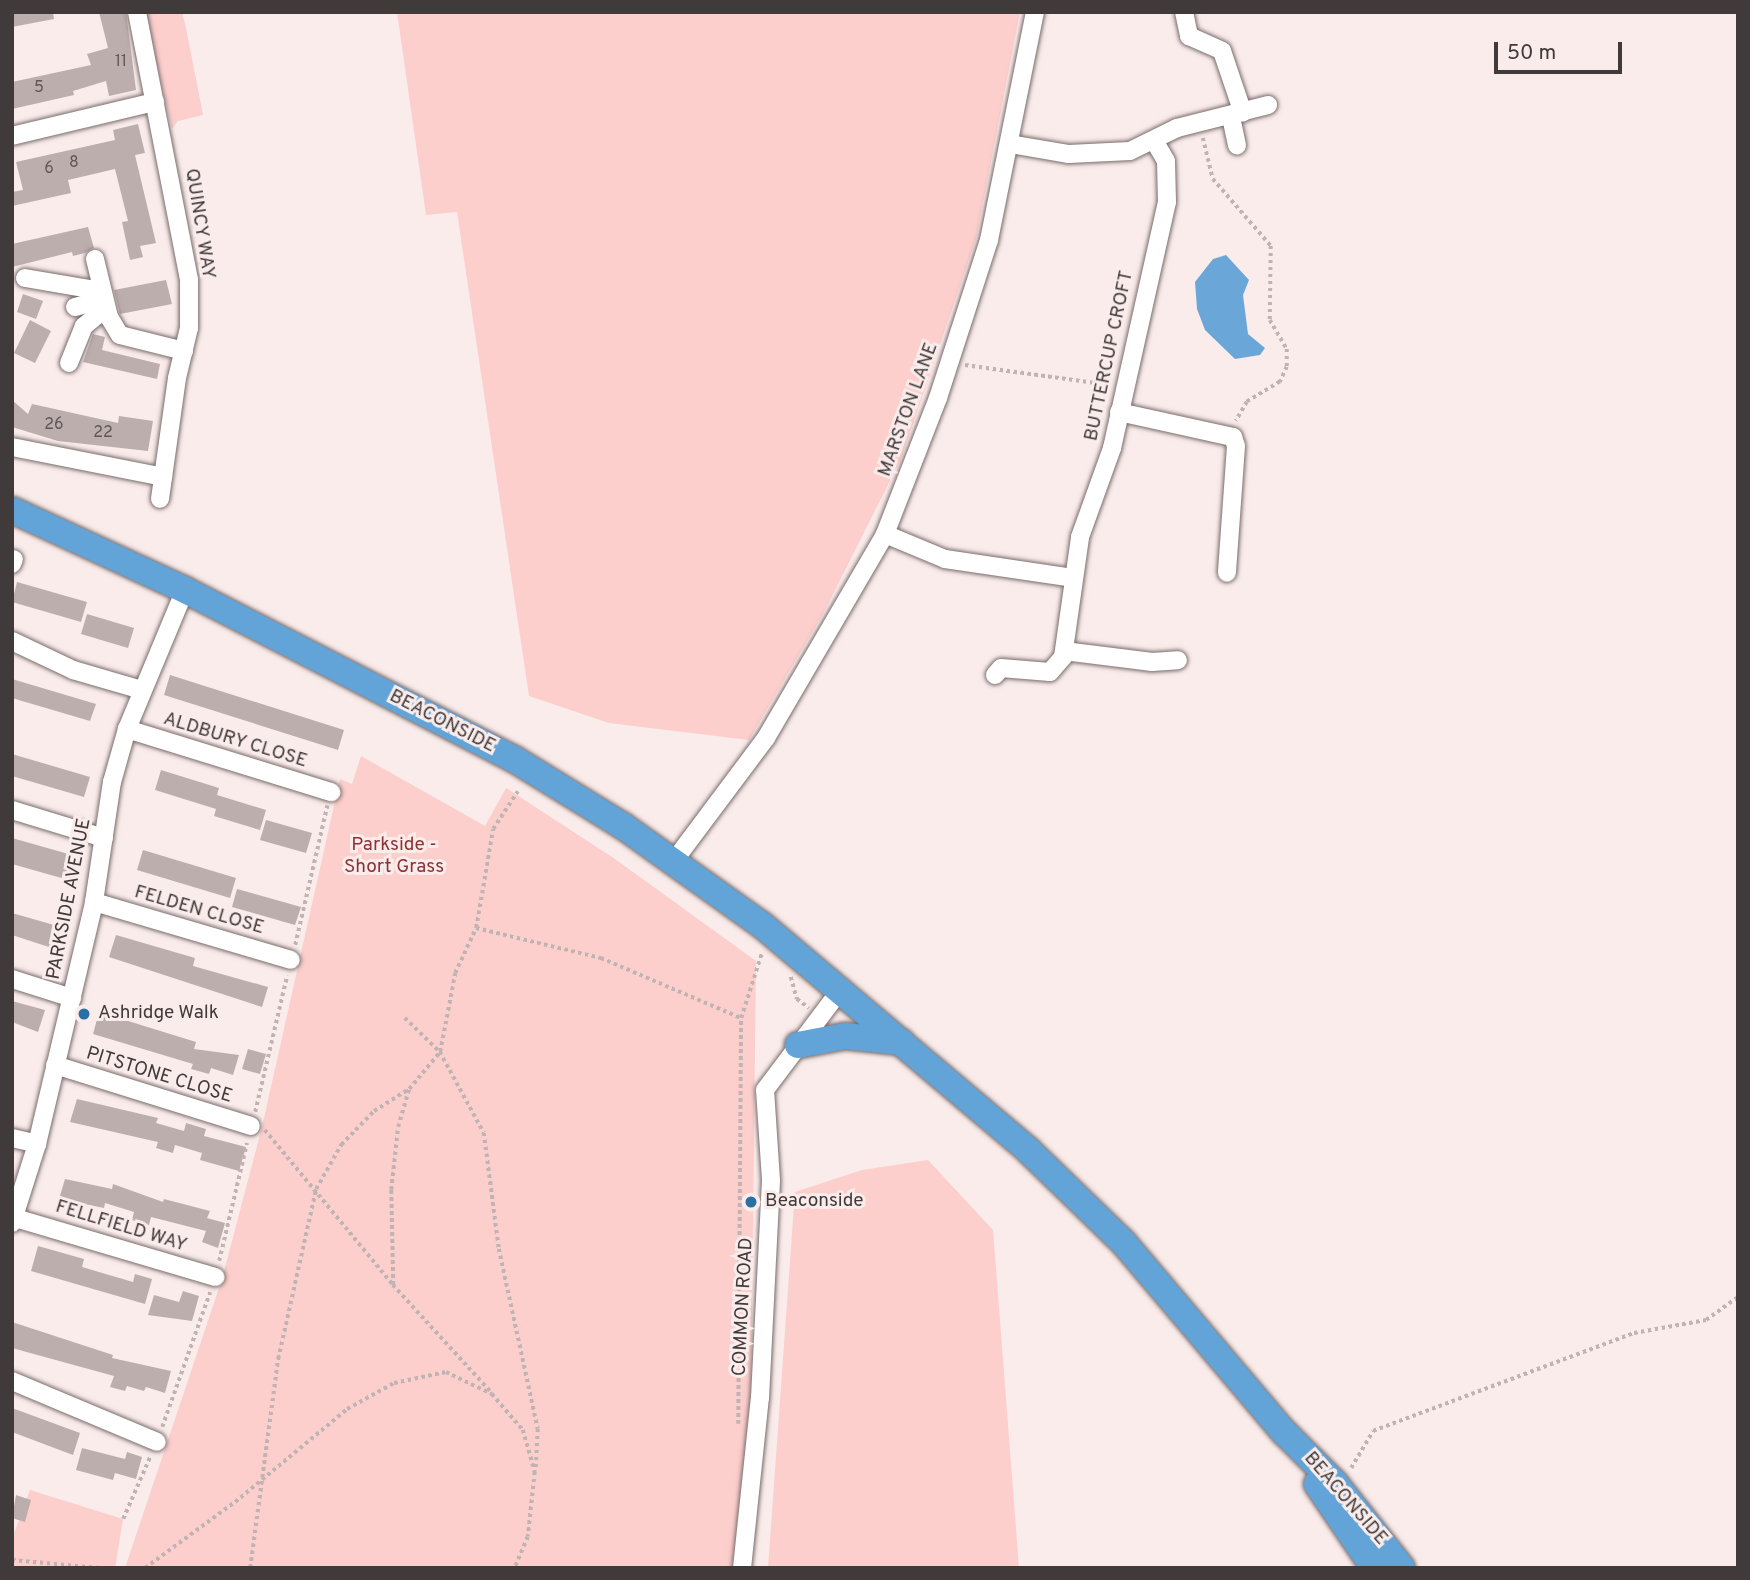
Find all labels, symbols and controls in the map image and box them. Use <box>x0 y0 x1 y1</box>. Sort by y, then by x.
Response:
scale bar <box>1498 28 1626 72</box>
text: 50 m <box>1507 40 1556 67</box>
house number: 11 <box>115 52 127 72</box>
house number: 5 <box>34 78 44 98</box>
house number: 8 <box>69 153 79 173</box>
house number: 6 <box>44 159 54 179</box>
street label: QUINCY WAY <box>179 166 219 282</box>
street label: BUTTERCUP CROFT <box>1081 269 1139 443</box>
street label: MARSTON LANE <box>874 340 944 480</box>
house number: 26 <box>44 415 64 435</box>
house number: 22 <box>93 423 113 443</box>
street label: BEACONSIDE <box>385 686 499 758</box>
street label: ALDBURY CLOSE <box>160 708 310 774</box>
street label: PARKSIDE AVENUE <box>43 816 97 982</box>
park label: Parkside - Short Grass <box>344 835 444 879</box>
street label: FELDEN CLOSE <box>131 882 267 940</box>
place label: Ashridge Walk <box>98 1003 219 1025</box>
marker: Ashridge Walk <box>76 1006 92 1022</box>
street label: PITSTONE CLOSE <box>83 1043 235 1109</box>
place label: Beaconside <box>765 1191 864 1213</box>
marker: Beaconside <box>743 1194 759 1210</box>
street label: FELLFIELD WAY <box>52 1196 190 1258</box>
street label: COMMON ROAD <box>729 1237 759 1377</box>
street label: BEACONSIDE <box>1298 1448 1392 1550</box>

